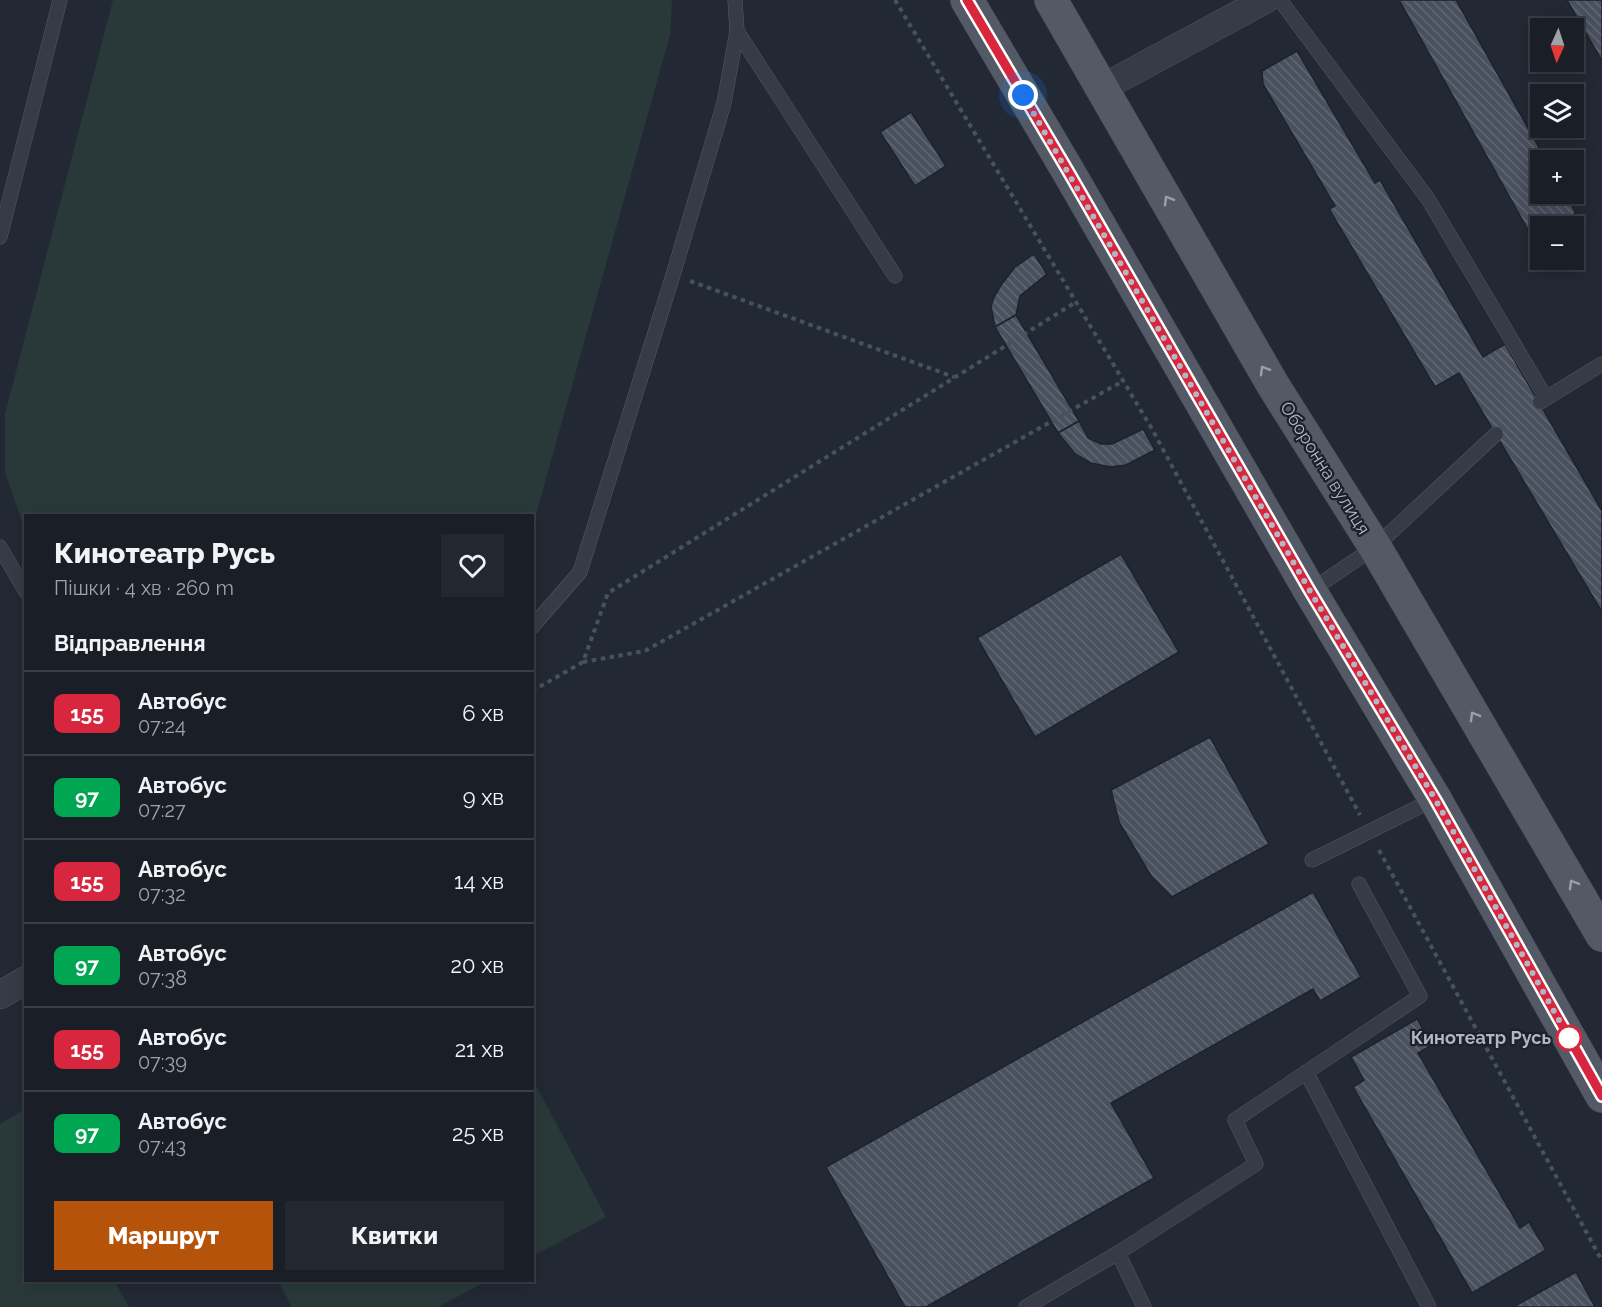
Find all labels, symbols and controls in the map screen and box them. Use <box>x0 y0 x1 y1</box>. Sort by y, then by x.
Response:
north arrow <box>1530 18 1584 72</box>
map controls <box>1530 18 1584 270</box>
your location <box>1008 80 1038 110</box>
button: layers <box>1530 84 1584 138</box>
button: + <box>1530 150 1584 204</box>
one-way arrow <box>1163 196 1175 206</box>
button: − <box>1530 216 1584 270</box>
one-way arrow <box>1260 365 1272 376</box>
street label: Оборонна вулиця <box>1276 398 1375 538</box>
button: heart <box>441 534 504 597</box>
text: Кинотеатр Русь <box>54 537 275 570</box>
text: Пішки · 4 хв · 260 m <box>54 576 234 600</box>
text: Відправлення <box>54 630 206 656</box>
text: Автобус <box>138 688 227 714</box>
text: 6 хв <box>462 700 504 726</box>
text: 155 <box>70 701 104 726</box>
one-way arrow <box>1470 712 1482 722</box>
text: 07:24 <box>138 714 186 738</box>
text: Автобус <box>138 772 227 798</box>
text: 9 хв <box>463 784 504 810</box>
text: 97 <box>75 785 99 810</box>
text: 07:27 <box>138 798 186 822</box>
text: Автобус <box>138 856 227 882</box>
text: 14 хв <box>454 868 504 894</box>
text: 155 <box>70 869 104 894</box>
one-way arrow <box>1568 880 1580 890</box>
text: 07:32 <box>138 882 186 906</box>
text: Автобус <box>138 940 227 966</box>
text: 20 хв <box>451 952 504 978</box>
text: 97 <box>75 953 99 978</box>
text: 07:38 <box>138 966 187 990</box>
text: Автобус <box>138 1024 227 1050</box>
marker: Кинотеатр Русь <box>1556 1025 1582 1051</box>
place label: Кинотеатр Русь <box>1411 1027 1551 1048</box>
text: 21 хв <box>455 1036 504 1062</box>
text: 155 <box>70 1037 104 1062</box>
text: 07:39 <box>138 1050 187 1074</box>
text: Автобус <box>138 1108 227 1134</box>
text: 25 хв <box>452 1120 504 1146</box>
text: 97 <box>75 1121 99 1146</box>
text: 07:43 <box>138 1134 186 1158</box>
button: Маршрут <box>54 1201 273 1270</box>
button: Квитки <box>285 1201 504 1270</box>

